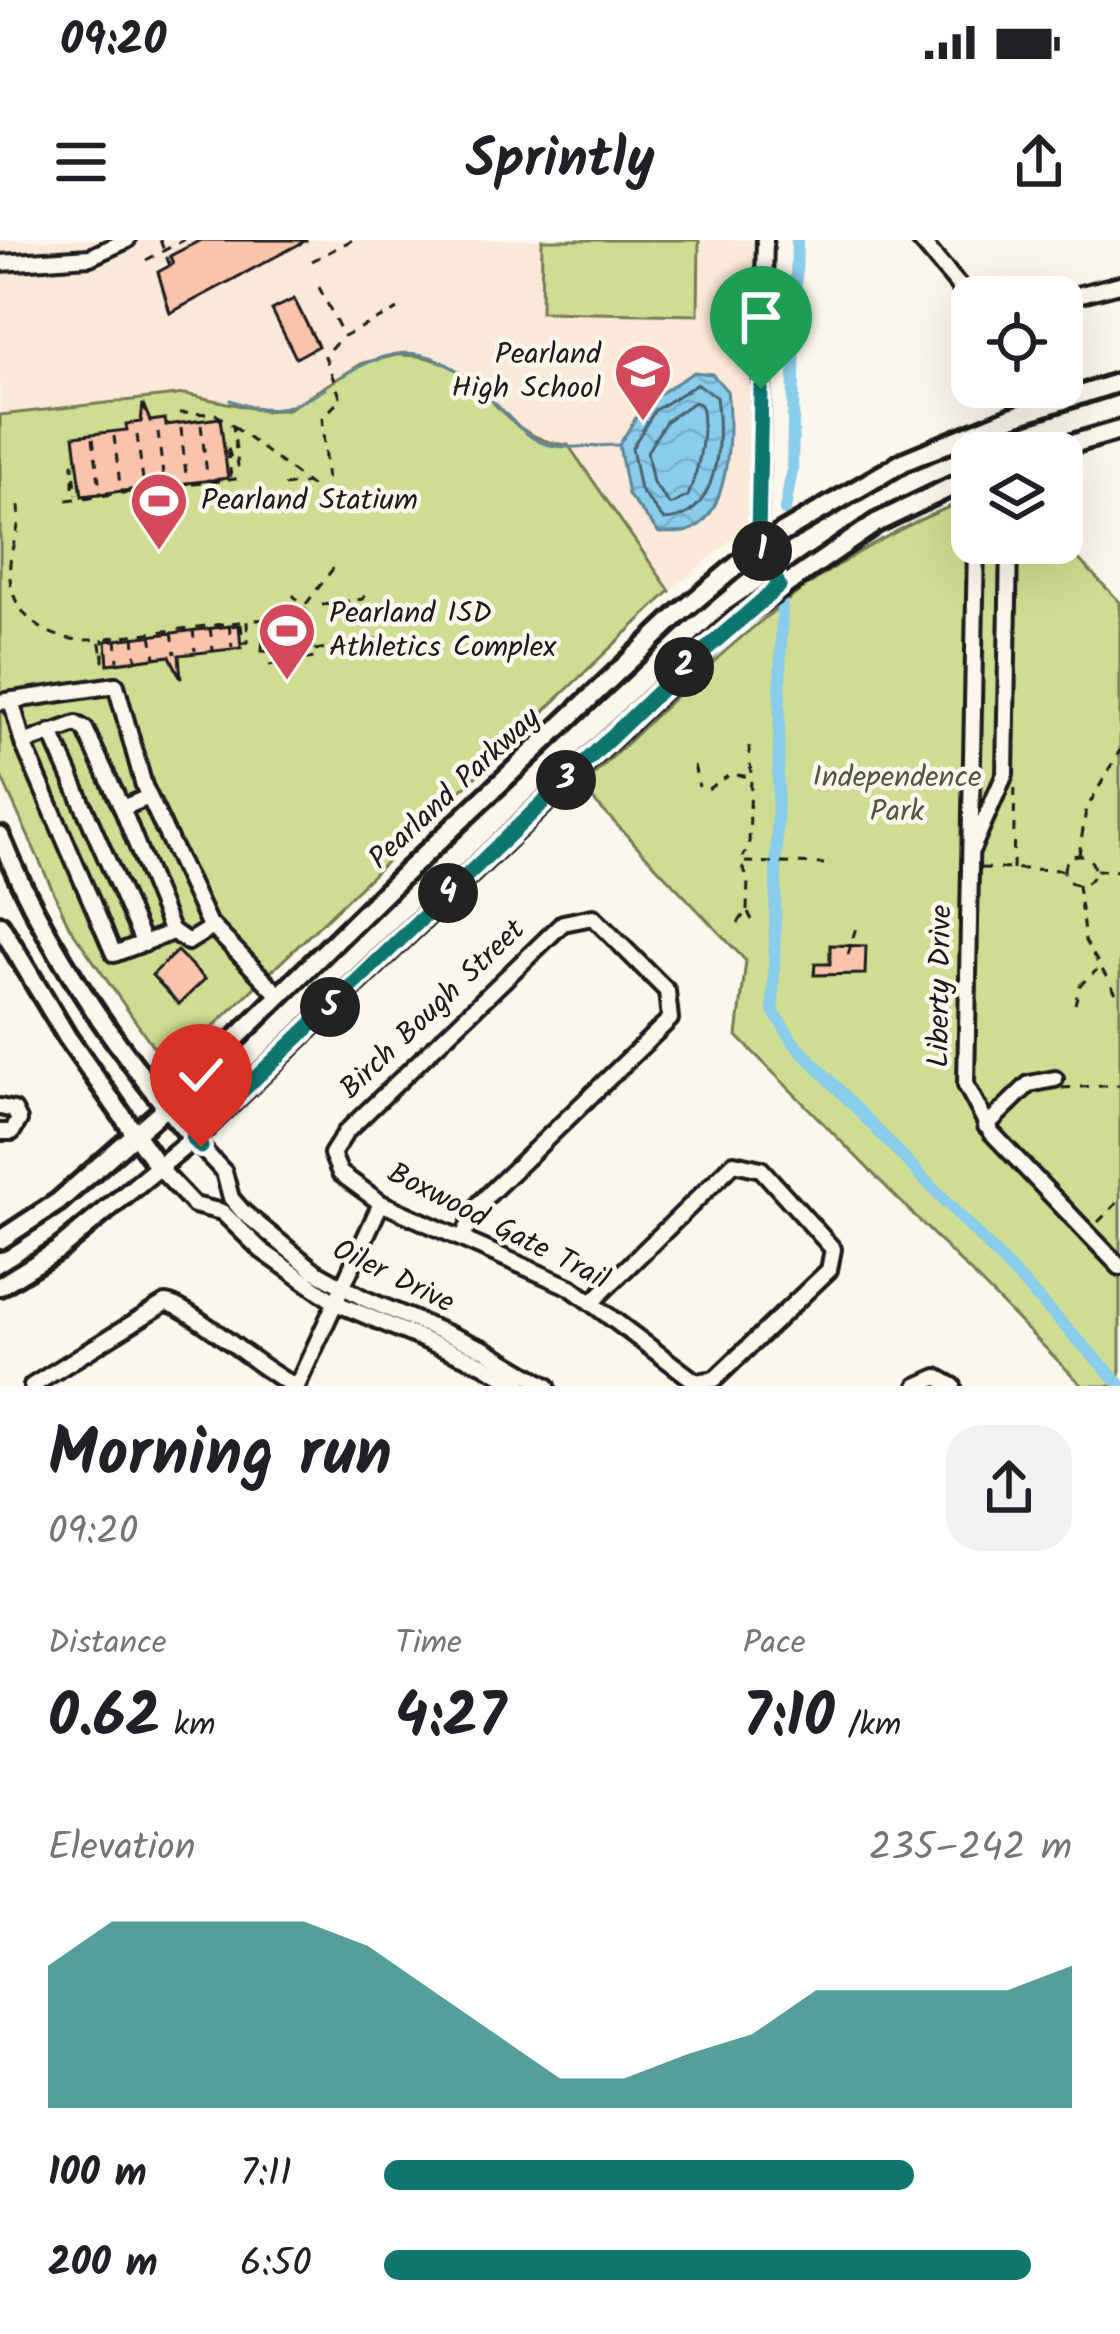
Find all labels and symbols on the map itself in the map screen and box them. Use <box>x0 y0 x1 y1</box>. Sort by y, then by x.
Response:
pin <box>710 266 812 389</box>
place label: Pearland High School <box>452 331 602 413</box>
school or university icon: Pearland High School <box>612 341 674 423</box>
sports icon: Pearland Statium <box>128 470 190 552</box>
place label: Pearland Statium <box>201 477 418 525</box>
pin: 1 <box>732 521 792 581</box>
place label: Pearland ISD Athletics Complex <box>329 590 557 672</box>
sports icon: Pearland ISD Athletics Complex <box>256 600 318 682</box>
pin: 2 <box>654 637 714 697</box>
street label: Pearland Parkway <box>358 695 553 882</box>
pin: 3 <box>536 750 596 810</box>
park label: Independence Park <box>813 754 981 836</box>
pin: 4 <box>418 863 478 923</box>
street label: Liberty Drive <box>916 904 966 1068</box>
street label: Birch Bough Street <box>329 908 537 1112</box>
pin: 5 <box>300 977 360 1037</box>
pin <box>150 1024 252 1147</box>
street label: Boxwood Gate Trail <box>378 1150 618 1304</box>
street label: Oiler Drive <box>324 1227 462 1327</box>

